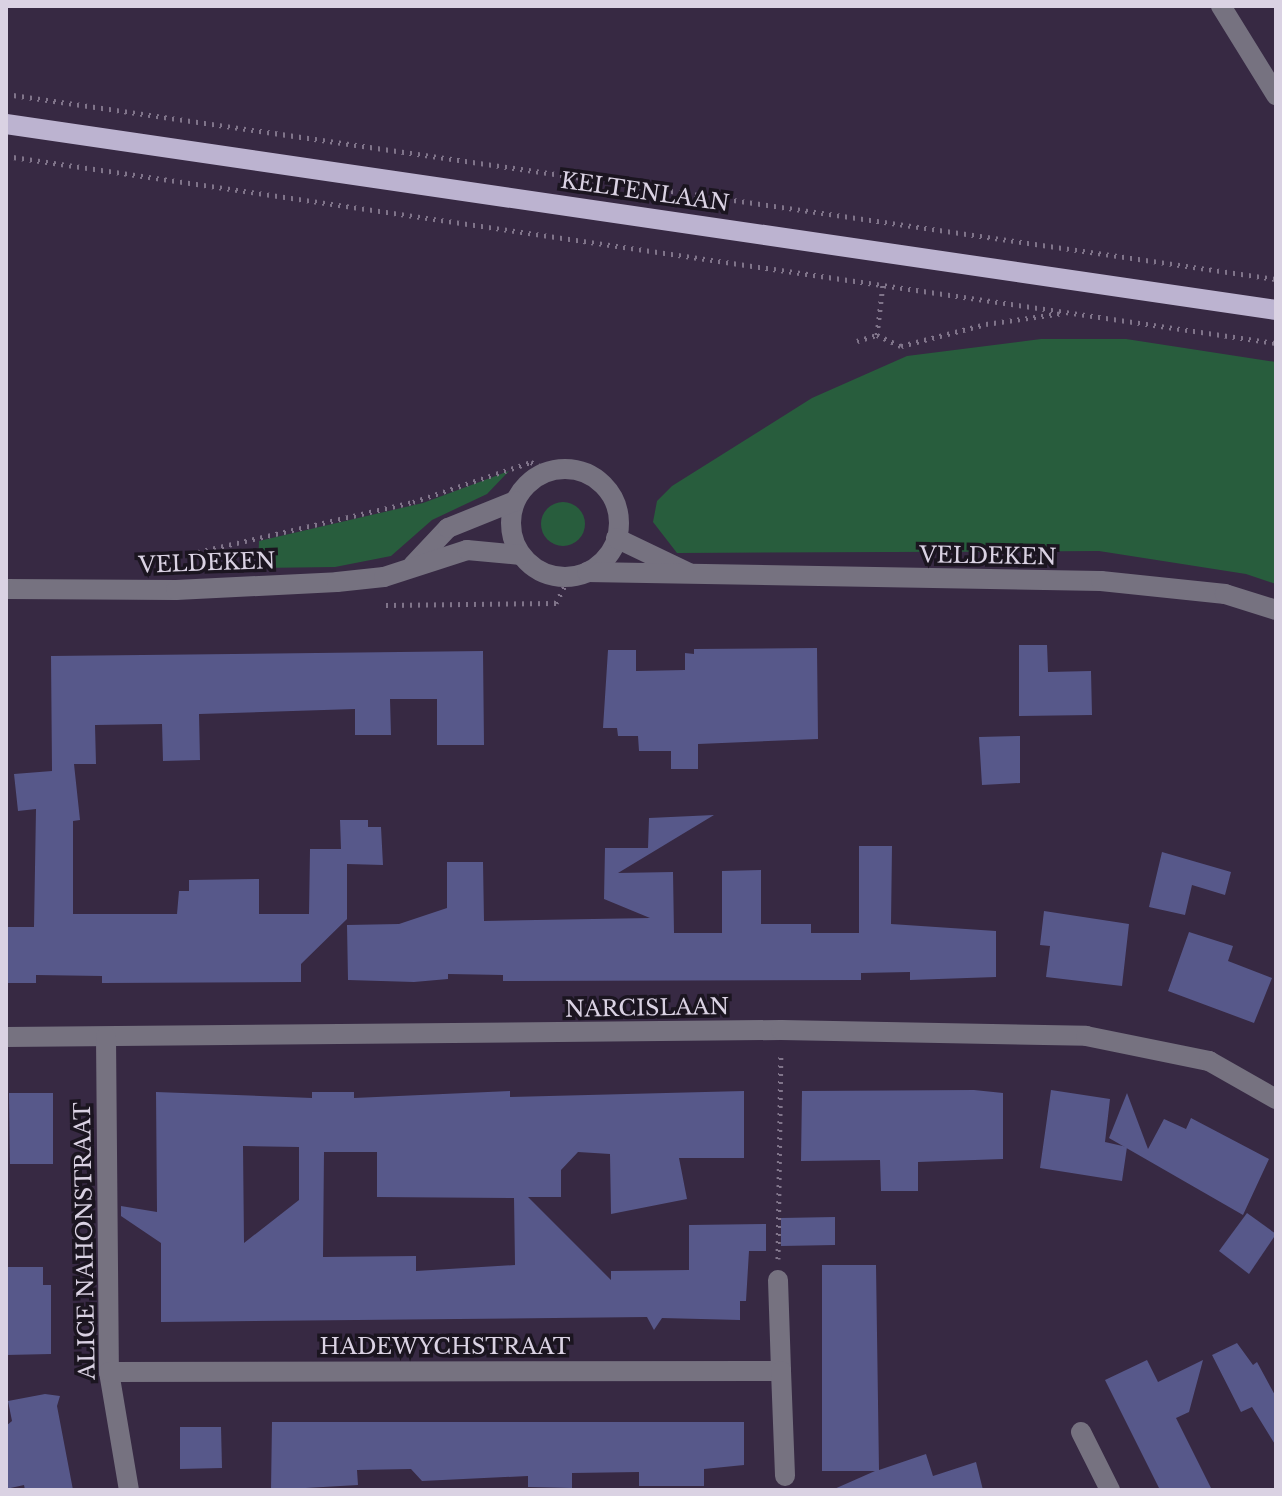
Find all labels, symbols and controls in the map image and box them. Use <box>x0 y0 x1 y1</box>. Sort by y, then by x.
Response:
street label: KELTENLAAN <box>559 167 731 217</box>
street label: VELDEKEN <box>919 542 1057 570</box>
street label: VELDEKEN <box>138 547 276 579</box>
street label: NARCISLAAN <box>565 993 729 1023</box>
street label: ALICE NAHONSTRAAT <box>69 1102 101 1380</box>
street label: HADEWYCHSTRAAT <box>320 1334 570 1360</box>

